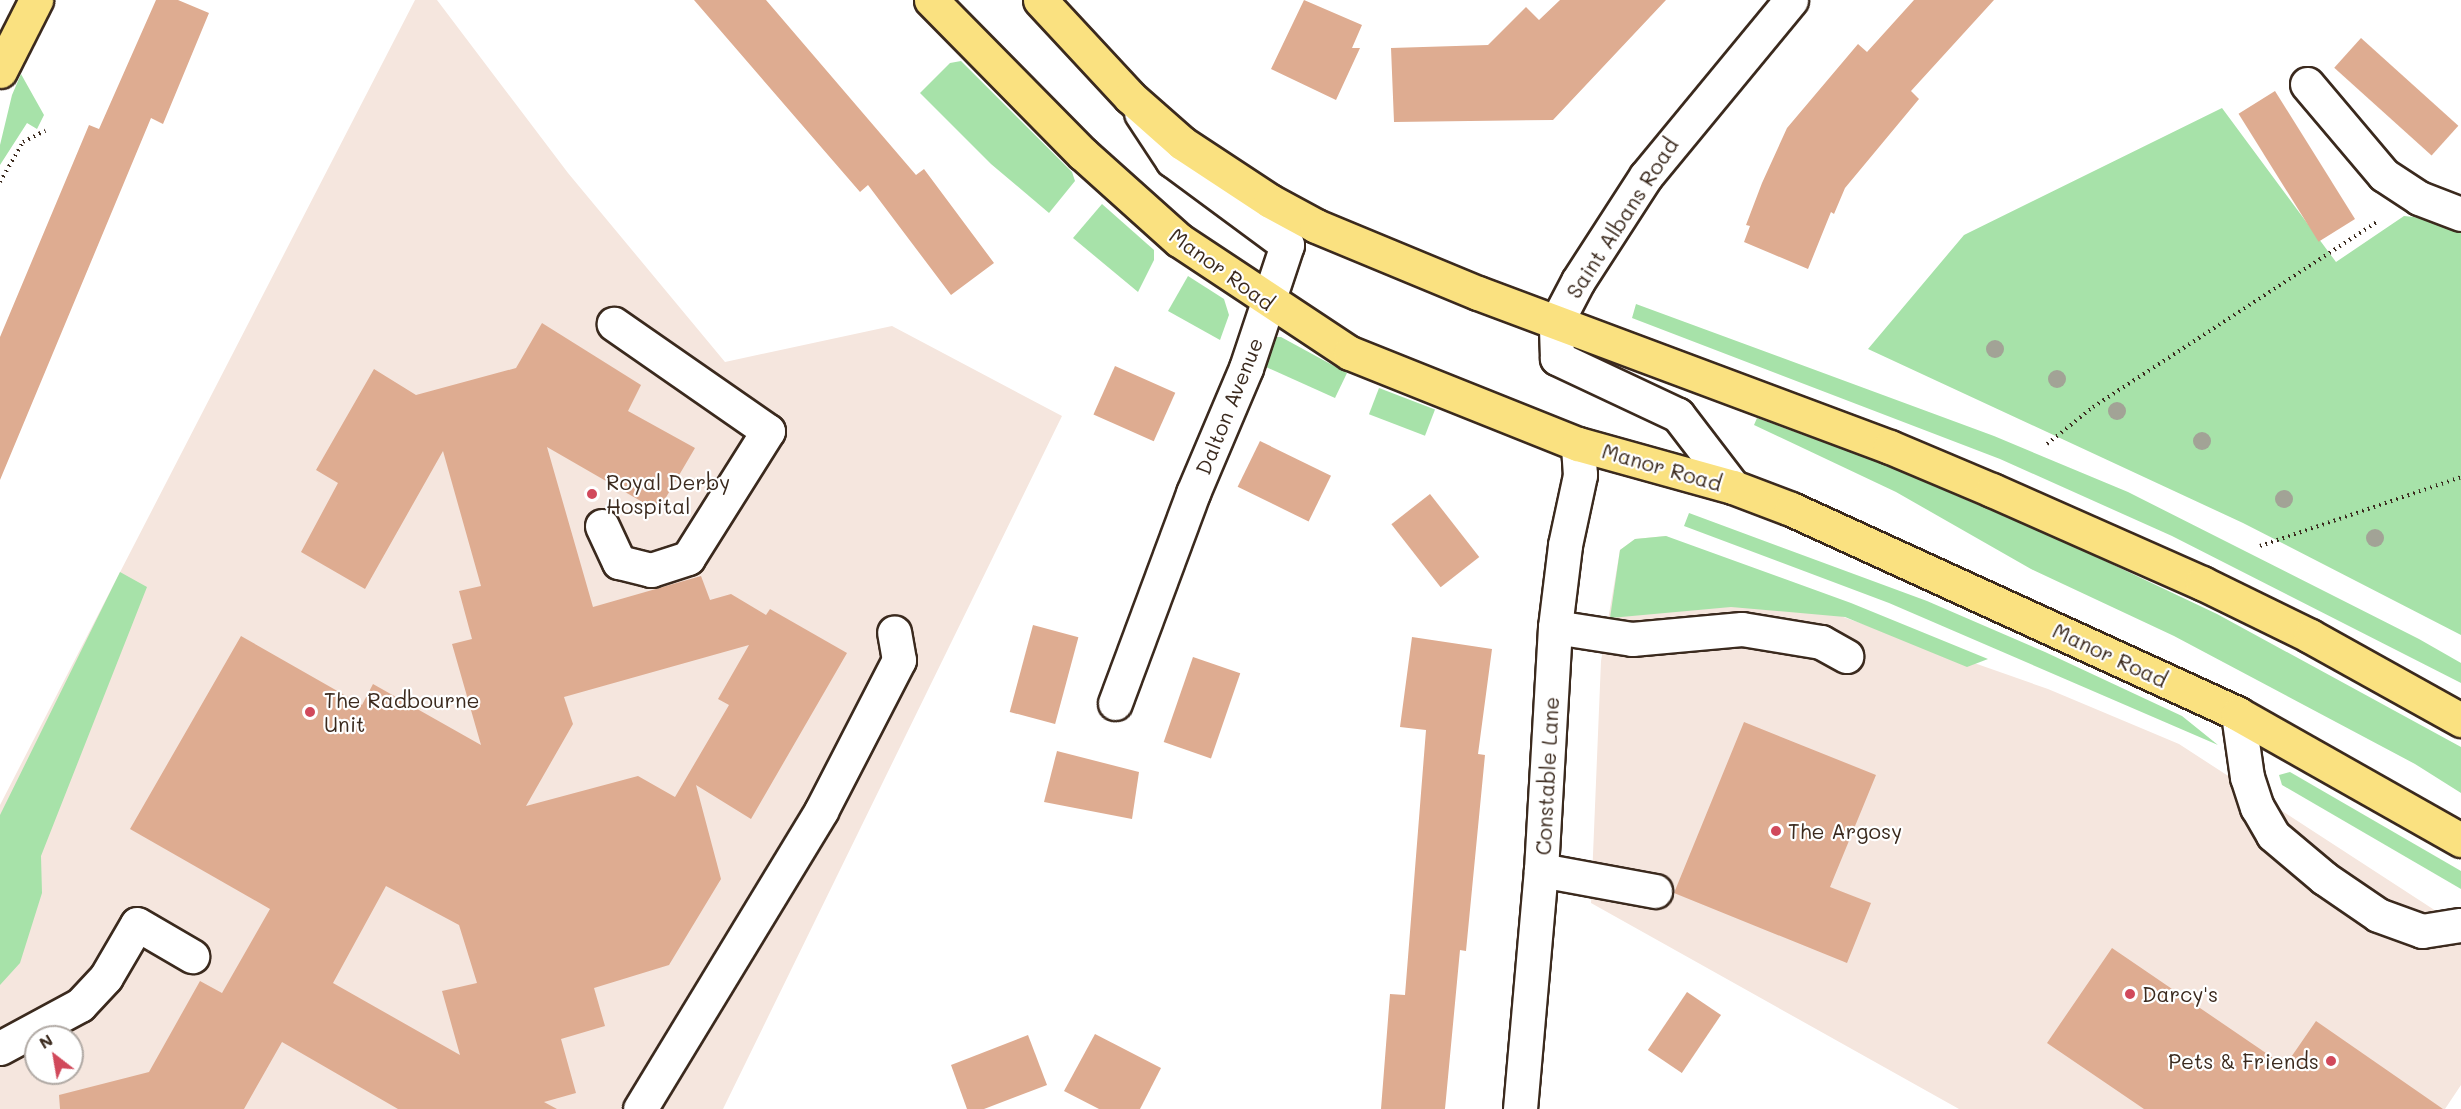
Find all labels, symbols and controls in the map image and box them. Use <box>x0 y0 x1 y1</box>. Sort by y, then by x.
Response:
street label: Saint Albans Road <box>1561 133 1683 303</box>
street label: Manor Road <box>1165 223 1279 315</box>
street label: Dalton Avenue <box>1190 334 1268 478</box>
street label: Manor Road <box>1599 438 1725 496</box>
place label: Royal Derby Hospital <box>606 469 730 519</box>
marker: Royal Derby Hospital <box>583 485 601 503</box>
street label: Manor Road <box>2049 617 2171 693</box>
place label: The Radbourne Unit <box>324 687 480 737</box>
street label: Constable Lane <box>1530 696 1564 856</box>
marker: The Radbourne Unit <box>301 703 319 721</box>
place label: The Argosy <box>1788 818 1902 844</box>
marker: The Argosy <box>1769 824 1783 838</box>
place label: Darcy's <box>2142 981 2218 1007</box>
marker: Darcy's <box>2123 987 2137 1001</box>
north arrow <box>24 1025 84 1085</box>
text: N <box>35 1029 56 1053</box>
place label: Pets & Friends <box>2168 1048 2319 1074</box>
marker: Pets & Friends <box>2324 1054 2338 1068</box>

